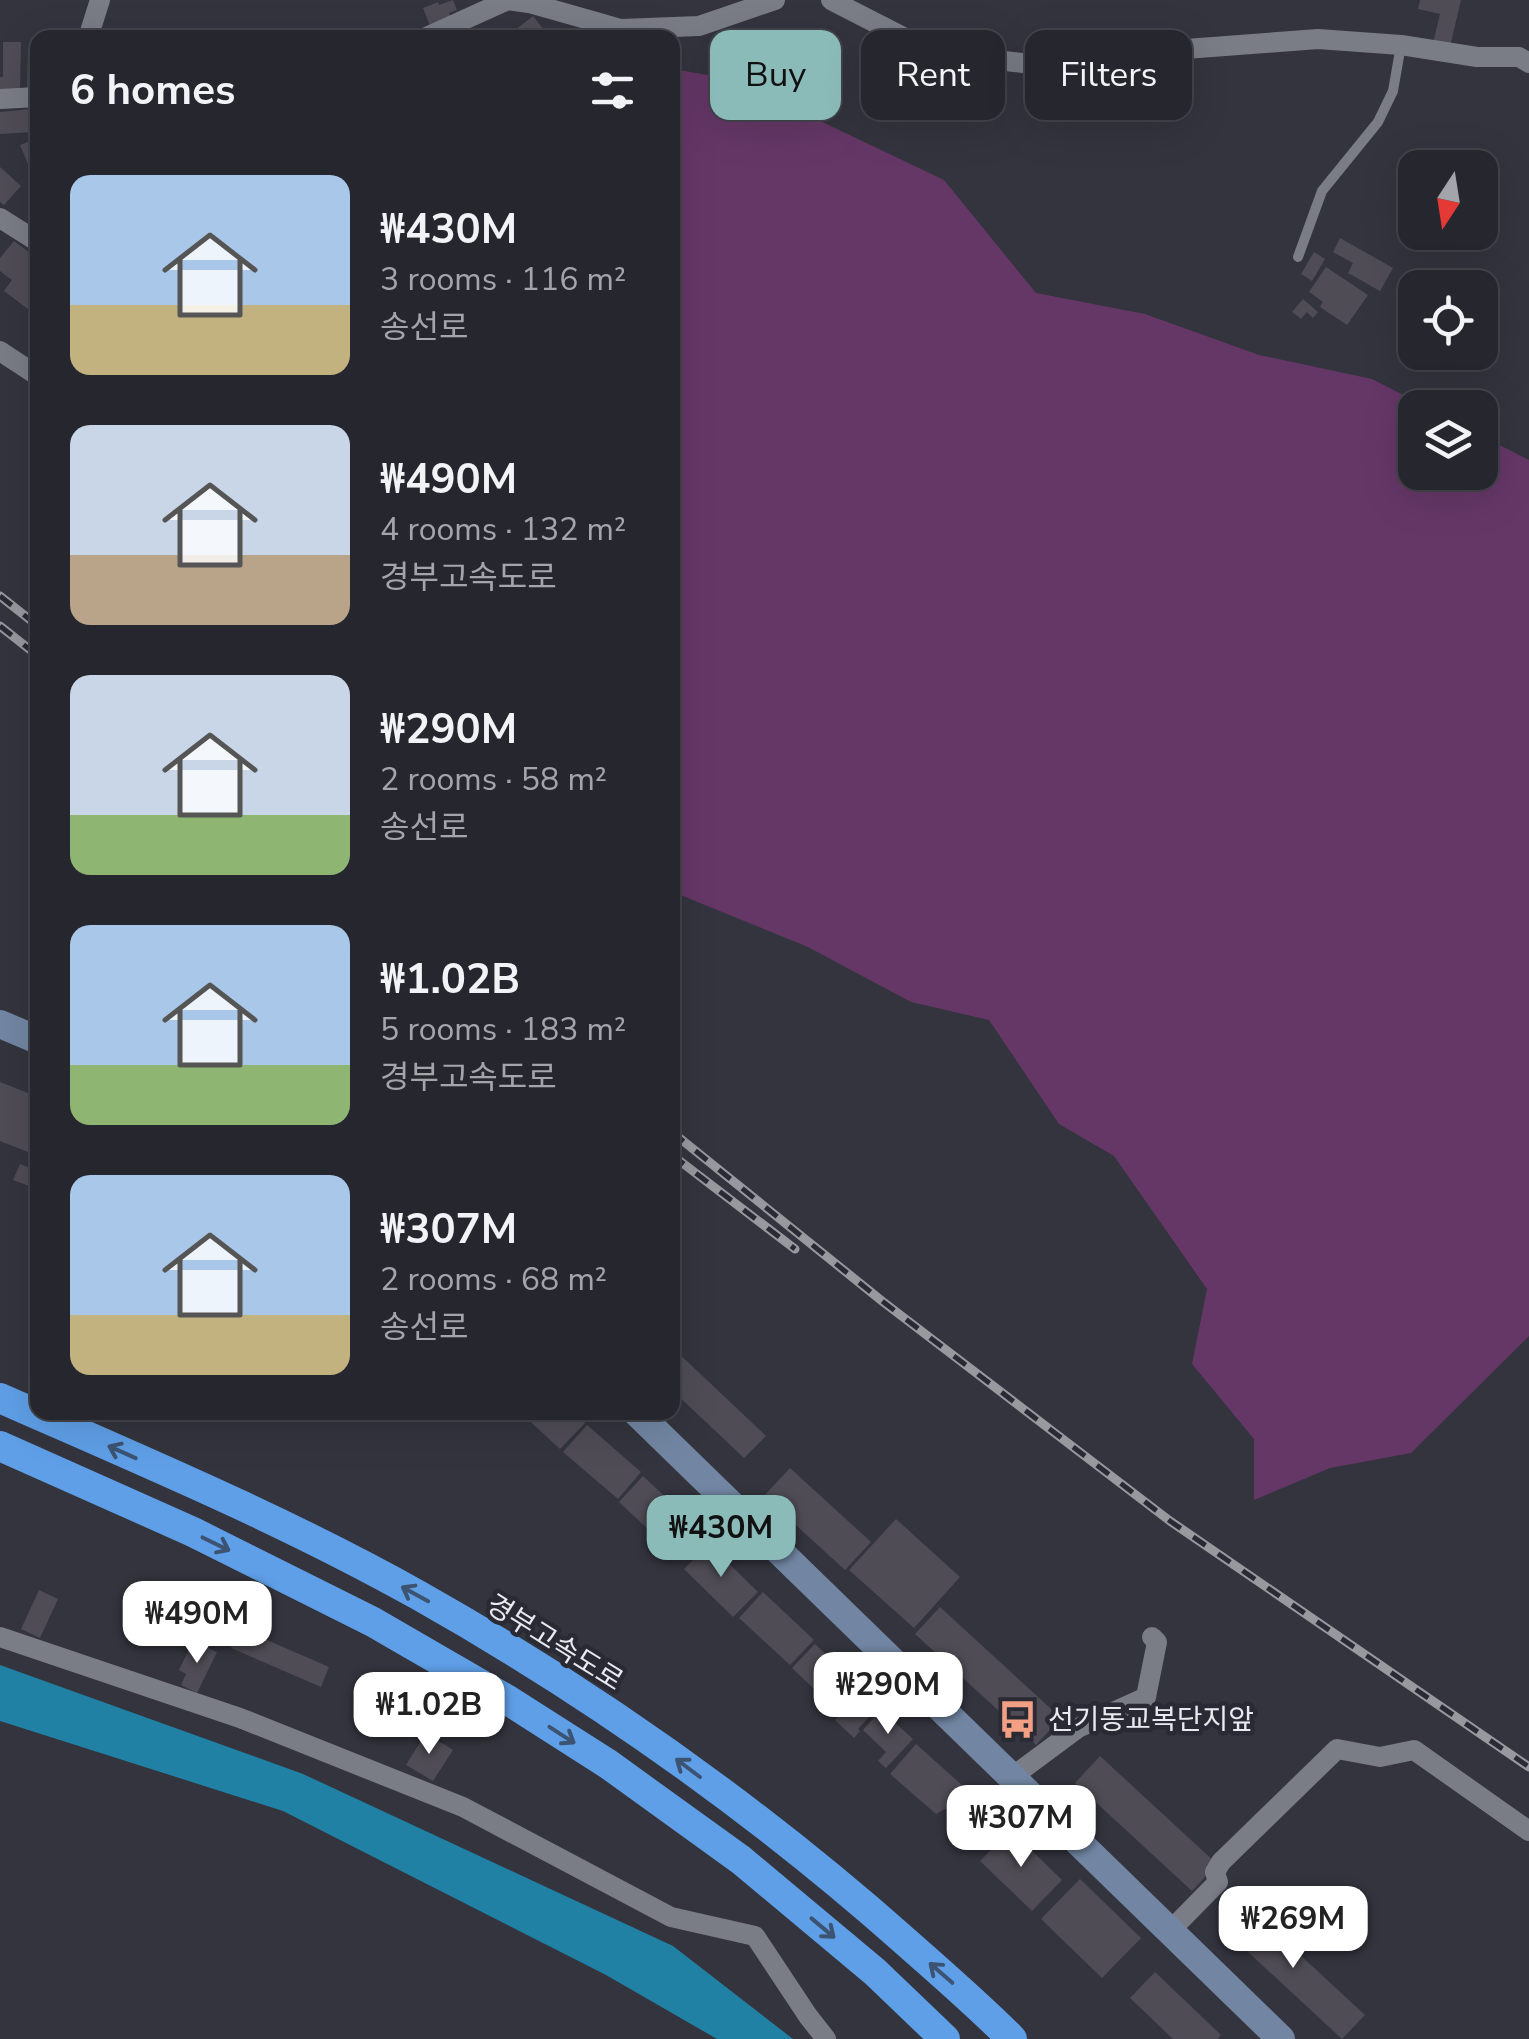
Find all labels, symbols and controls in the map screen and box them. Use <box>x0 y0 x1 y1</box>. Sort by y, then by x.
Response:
chip: Buy <box>710 30 841 120</box>
chip: Rent <box>861 30 1005 120</box>
chip: Filters <box>1025 30 1192 120</box>
text: 6 homes <box>70 62 235 119</box>
icon: filters <box>585 63 640 118</box>
north arrow <box>1398 150 1498 250</box>
map controls <box>1398 150 1498 490</box>
text: ₩430M <box>380 201 517 258</box>
icon: home <box>150 215 270 335</box>
text: 3 rooms · 116 m² <box>380 258 626 301</box>
button: locate <box>1398 270 1498 370</box>
text: 송선로 <box>380 306 468 349</box>
button: layers <box>1398 390 1498 490</box>
text: ₩490M <box>380 451 517 508</box>
icon: home <box>150 465 270 585</box>
text: 4 rooms · 132 m² <box>380 508 626 551</box>
text: 경부고속도로 <box>380 556 557 599</box>
text: ₩290M <box>380 701 517 758</box>
icon: home <box>150 715 270 835</box>
text: 2 rooms · 58 m² <box>380 758 607 801</box>
text: 송선로 <box>380 806 468 849</box>
text: ₩1.02B <box>380 951 520 1008</box>
icon: home <box>150 965 270 1085</box>
text: 5 rooms · 183 m² <box>380 1008 626 1051</box>
text: 경부고속도로 <box>380 1056 557 1099</box>
text: ₩307M <box>380 1201 517 1258</box>
icon: home <box>150 1215 270 1335</box>
text: 2 rooms · 68 m² <box>380 1258 607 1301</box>
text: 송선로 <box>380 1306 468 1349</box>
one-way arrow <box>108 1442 138 1461</box>
pin: ₩430M <box>651 1495 791 1580</box>
text: ₩430M <box>669 1506 773 1549</box>
one-way arrow <box>201 1535 231 1554</box>
pin: ₩490M <box>127 1581 267 1666</box>
one-way arrow <box>400 1583 430 1603</box>
street label: 경부고속도로 <box>479 1586 630 1700</box>
text: ₩490M <box>145 1592 249 1635</box>
pin: ₩290M <box>818 1652 958 1737</box>
text: ₩290M <box>836 1663 940 1706</box>
pin: ₩1.02B <box>348 1672 510 1757</box>
text: ₩1.02B <box>376 1683 482 1726</box>
bus stop icon: 선기동교복단지앞 <box>997 1698 1039 1740</box>
place label: 선기동교복단지앞 <box>1048 1701 1254 1739</box>
one-way arrow <box>547 1724 576 1745</box>
one-way arrow <box>675 1758 702 1779</box>
pin: ₩307M <box>951 1785 1091 1870</box>
text: ₩307M <box>969 1796 1073 1839</box>
pin: ₩269M <box>1223 1886 1363 1971</box>
text: ₩269M <box>1241 1897 1345 1940</box>
one-way arrow <box>809 1917 835 1939</box>
one-way arrow <box>929 1961 954 1984</box>

